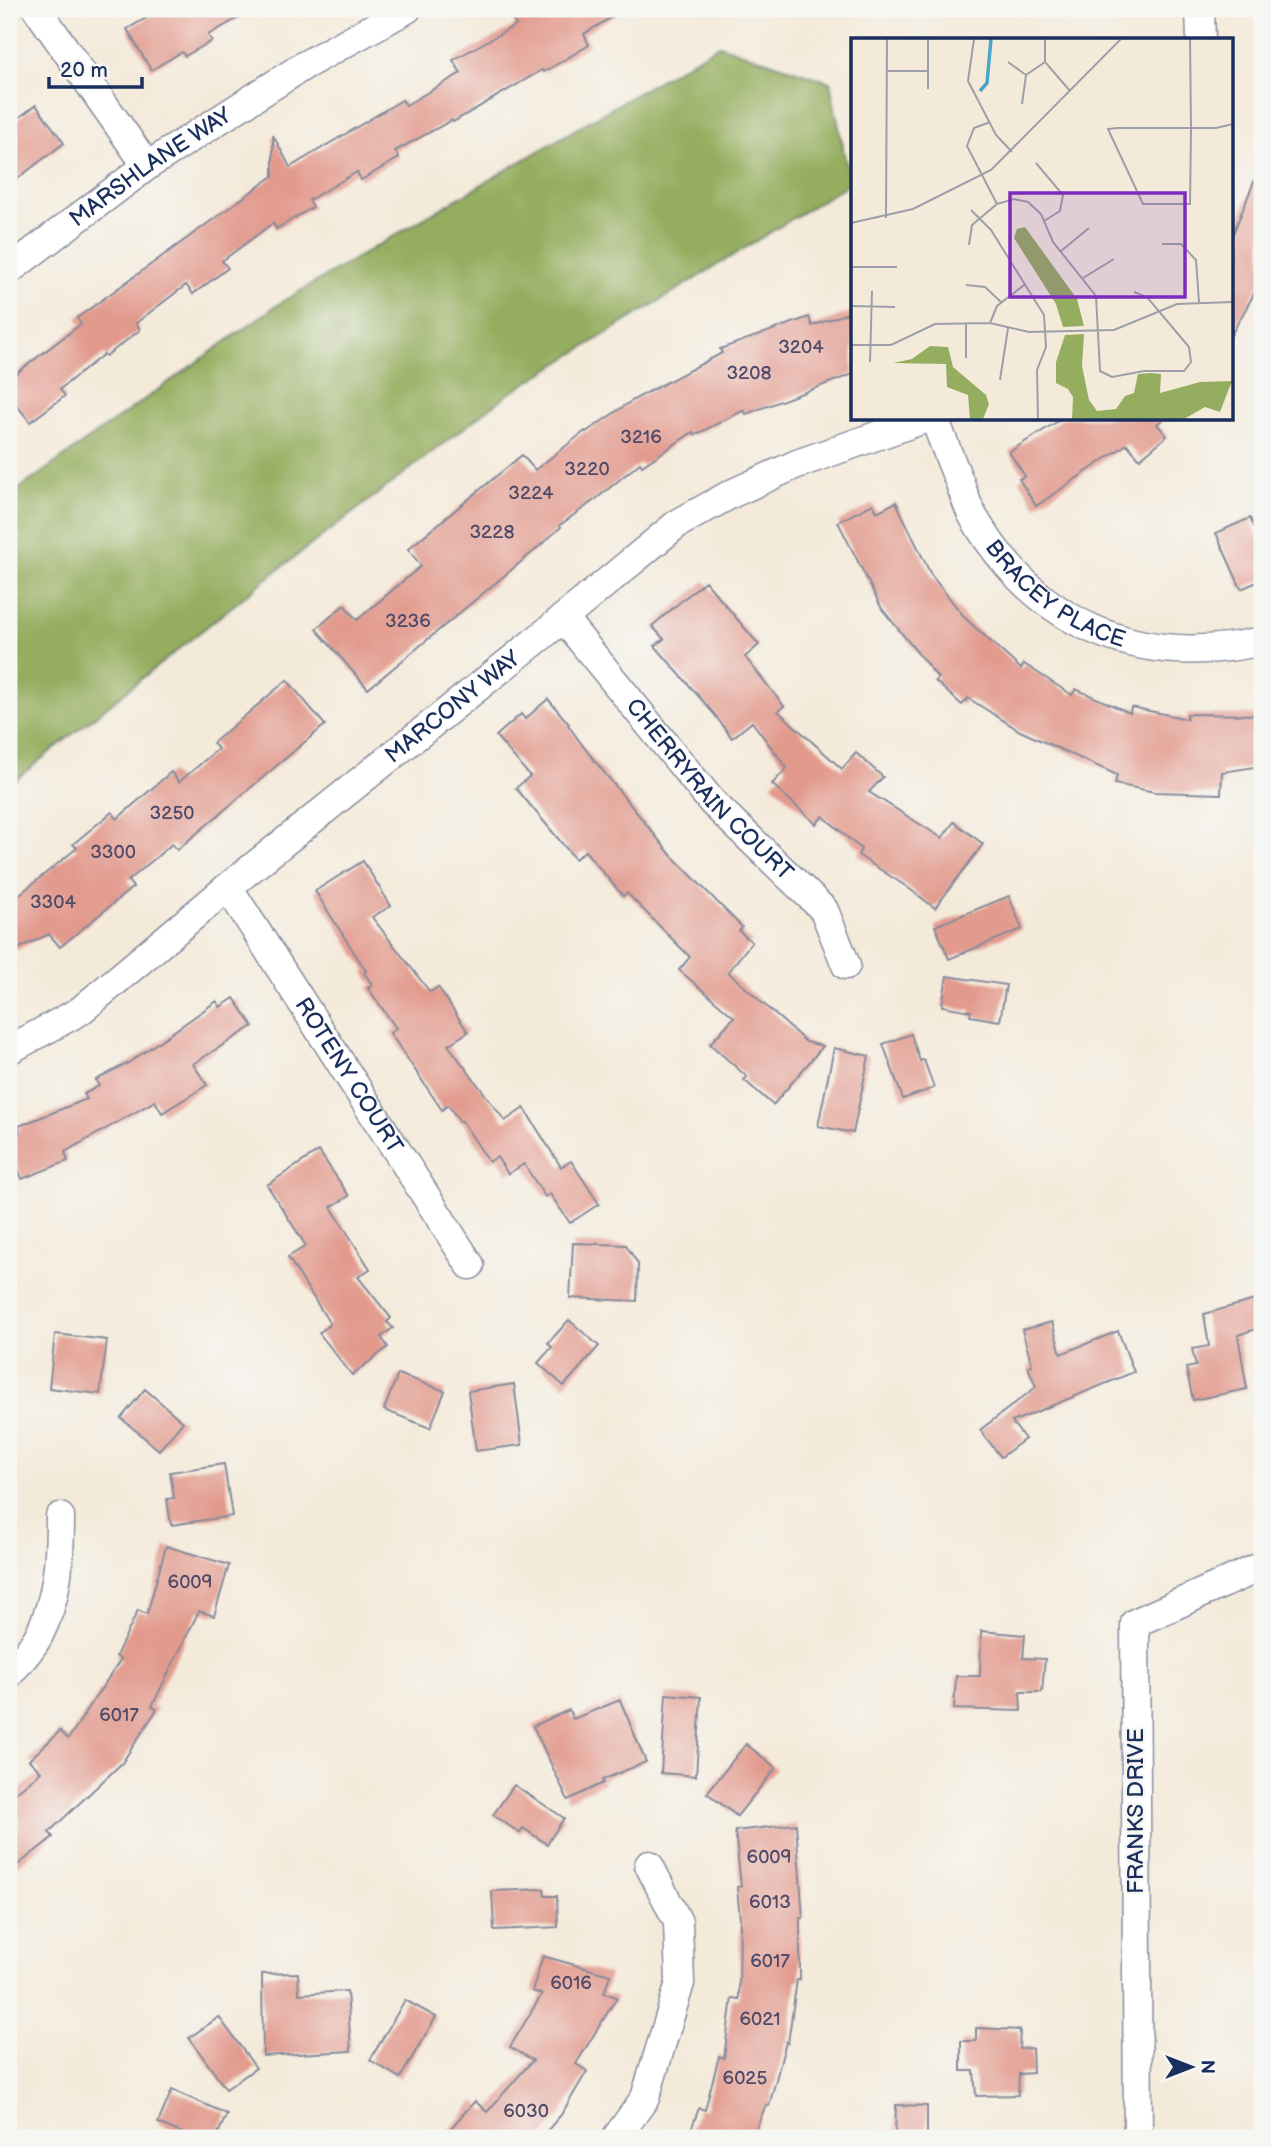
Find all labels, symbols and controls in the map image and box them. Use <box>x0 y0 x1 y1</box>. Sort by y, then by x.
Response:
inset map <box>851 38 1232 420</box>
scale bar <box>49 46 142 90</box>
text: 20 m <box>60 58 108 83</box>
street label: MARSHLANE WAY <box>64 101 237 233</box>
house number: 3204 <box>778 336 824 359</box>
house number: 3208 <box>726 362 772 385</box>
house number: 3216 <box>620 426 662 449</box>
house number: 3220 <box>564 458 610 481</box>
house number: 3224 <box>508 482 554 505</box>
house number: 3228 <box>469 521 515 544</box>
street label: BRACEY PLACE <box>979 534 1129 654</box>
house number: 3236 <box>385 610 431 633</box>
street label: MARCONY WAY <box>380 644 526 769</box>
street label: CHERRYRAIN COURT <box>620 693 799 887</box>
house number: 3250 <box>150 802 194 825</box>
house number: 3300 <box>90 841 136 864</box>
house number: 3304 <box>30 891 76 914</box>
street label: ROTENY COURT <box>289 992 409 1159</box>
house number: 6009 <box>168 1571 212 1594</box>
house number: 6017 <box>99 1704 139 1727</box>
street label: FRANKS DRIVE <box>1122 1728 1150 1894</box>
house number: 6009 <box>747 1846 791 1869</box>
house number: 6013 <box>749 1891 791 1914</box>
house number: 6017 <box>750 1950 790 1973</box>
house number: 6016 <box>550 1972 592 1995</box>
house number: 6021 <box>739 2008 781 2031</box>
north arrow <box>1156 2032 1226 2102</box>
text: N <box>1195 2060 1218 2074</box>
house number: 6025 <box>723 2067 768 2090</box>
house number: 6030 <box>503 2100 549 2123</box>

